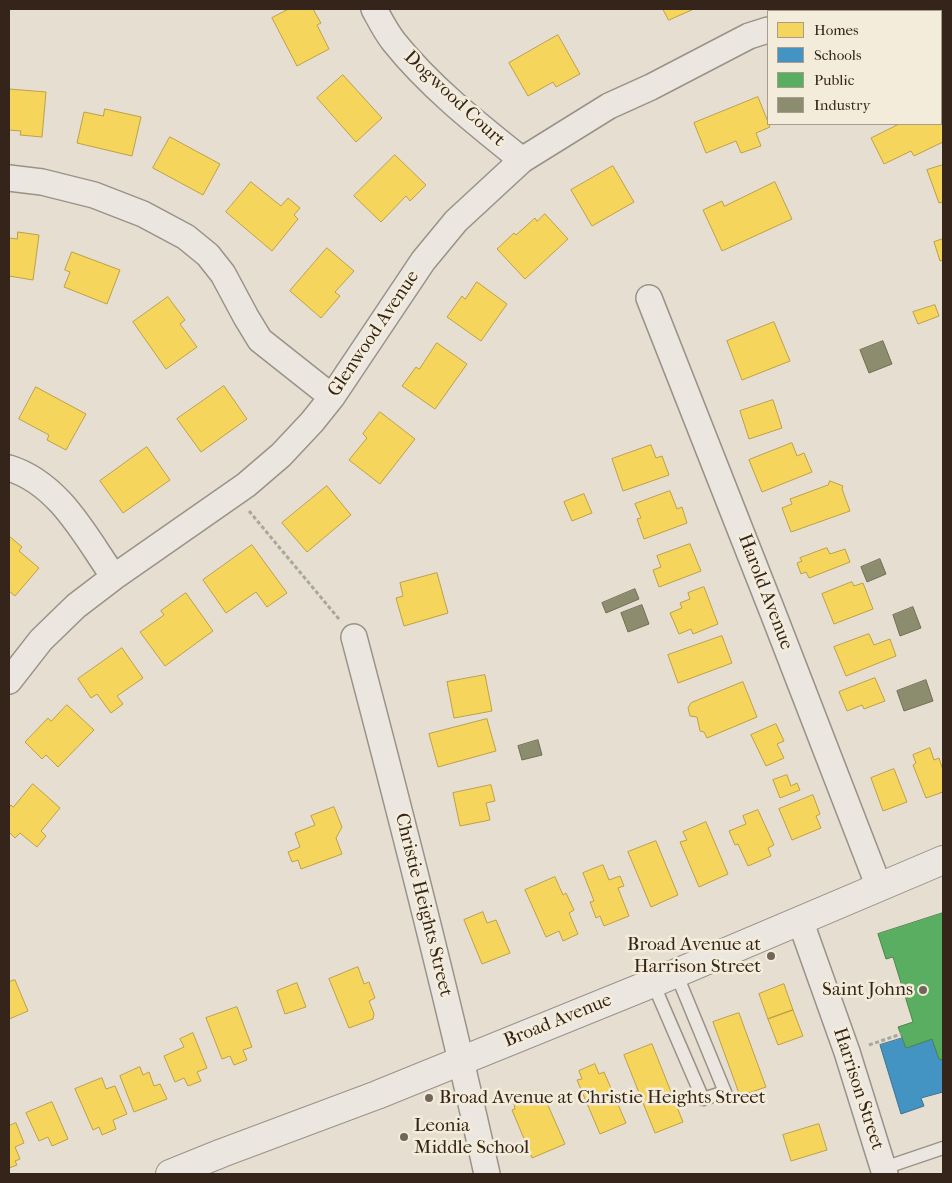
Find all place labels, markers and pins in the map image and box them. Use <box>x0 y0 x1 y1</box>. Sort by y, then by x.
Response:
place label: Broad Avenue at Harrison Street <box>627 934 761 978</box>
marker: Broad Avenue at Harrison Street <box>765 950 777 962</box>
place label: Saint Johns <box>822 979 913 1001</box>
marker: Saint Johns <box>917 984 929 996</box>
place label: Broad Avenue at Christie Heights Street <box>439 1087 765 1109</box>
marker: Broad Avenue at Christie Heights Street <box>423 1092 435 1104</box>
place label: Leonia Middle School <box>414 1115 529 1159</box>
marker: Leonia Middle School <box>398 1131 410 1143</box>

